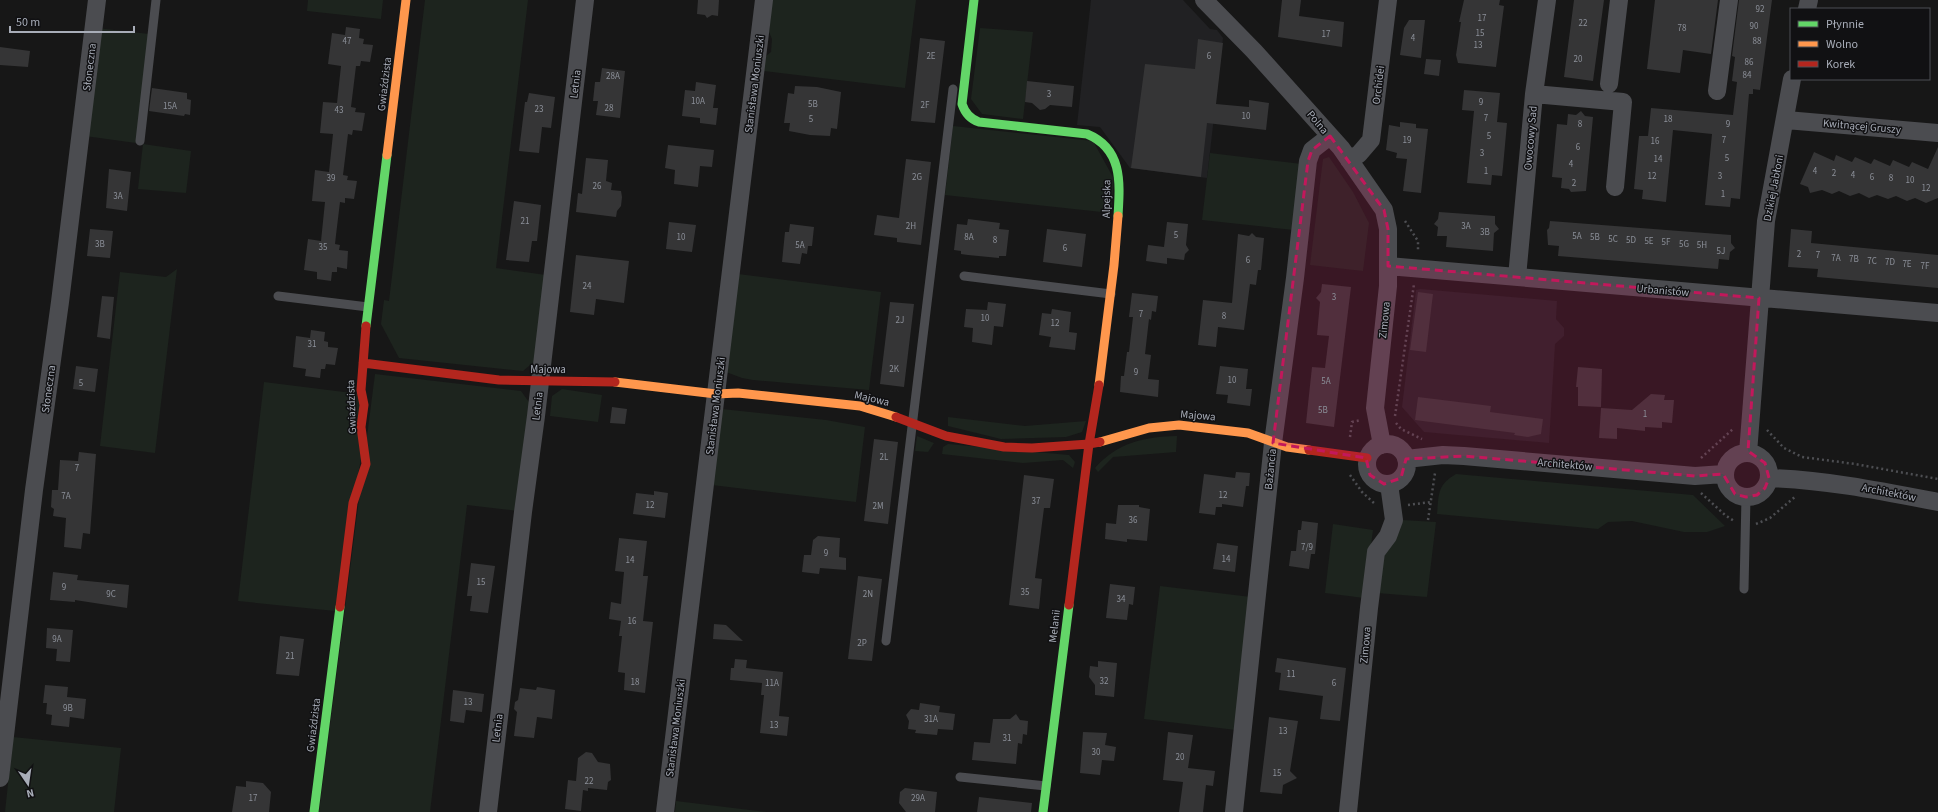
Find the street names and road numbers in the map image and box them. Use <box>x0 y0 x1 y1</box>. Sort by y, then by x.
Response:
street label: Stanisława Moniuszki <box>741 34 768 134</box>
street label: Słoneczna <box>79 42 100 92</box>
street label: Gwiaździsta <box>374 56 395 112</box>
street label: Orchidei <box>1369 65 1388 105</box>
street label: Letnia <box>566 69 585 99</box>
street label: Owocowy Sad <box>1520 105 1541 171</box>
street label: Polna <box>1303 107 1332 137</box>
street label: Kwitnącej Gruszy <box>1822 116 1902 137</box>
street label: Dzikiej Jabłoni <box>1760 154 1787 223</box>
street label: Alpejska <box>1099 180 1114 218</box>
street label: Urbanistów <box>1636 281 1690 300</box>
street label: Zimowa <box>1375 301 1394 339</box>
street label: Stanisława Moniuszki <box>702 356 729 456</box>
street label: Majowa <box>530 362 566 377</box>
street label: Słoneczna <box>38 364 59 414</box>
street label: Gwiaździsta <box>343 380 360 434</box>
street label: Majowa <box>853 387 891 410</box>
street label: Letnia <box>528 391 547 421</box>
street label: Majowa <box>1180 406 1216 425</box>
street label: Bażancia <box>1261 448 1280 490</box>
street label: Architektów <box>1537 455 1593 474</box>
street label: Architektów <box>1860 480 1917 505</box>
street label: Melanii <box>1045 609 1064 643</box>
street label: Zimowa <box>1356 626 1375 664</box>
street label: Stanisława Moniuszki <box>662 678 689 778</box>
street label: Gwiaździsta <box>303 697 324 753</box>
street label: Letnia <box>488 713 507 743</box>

